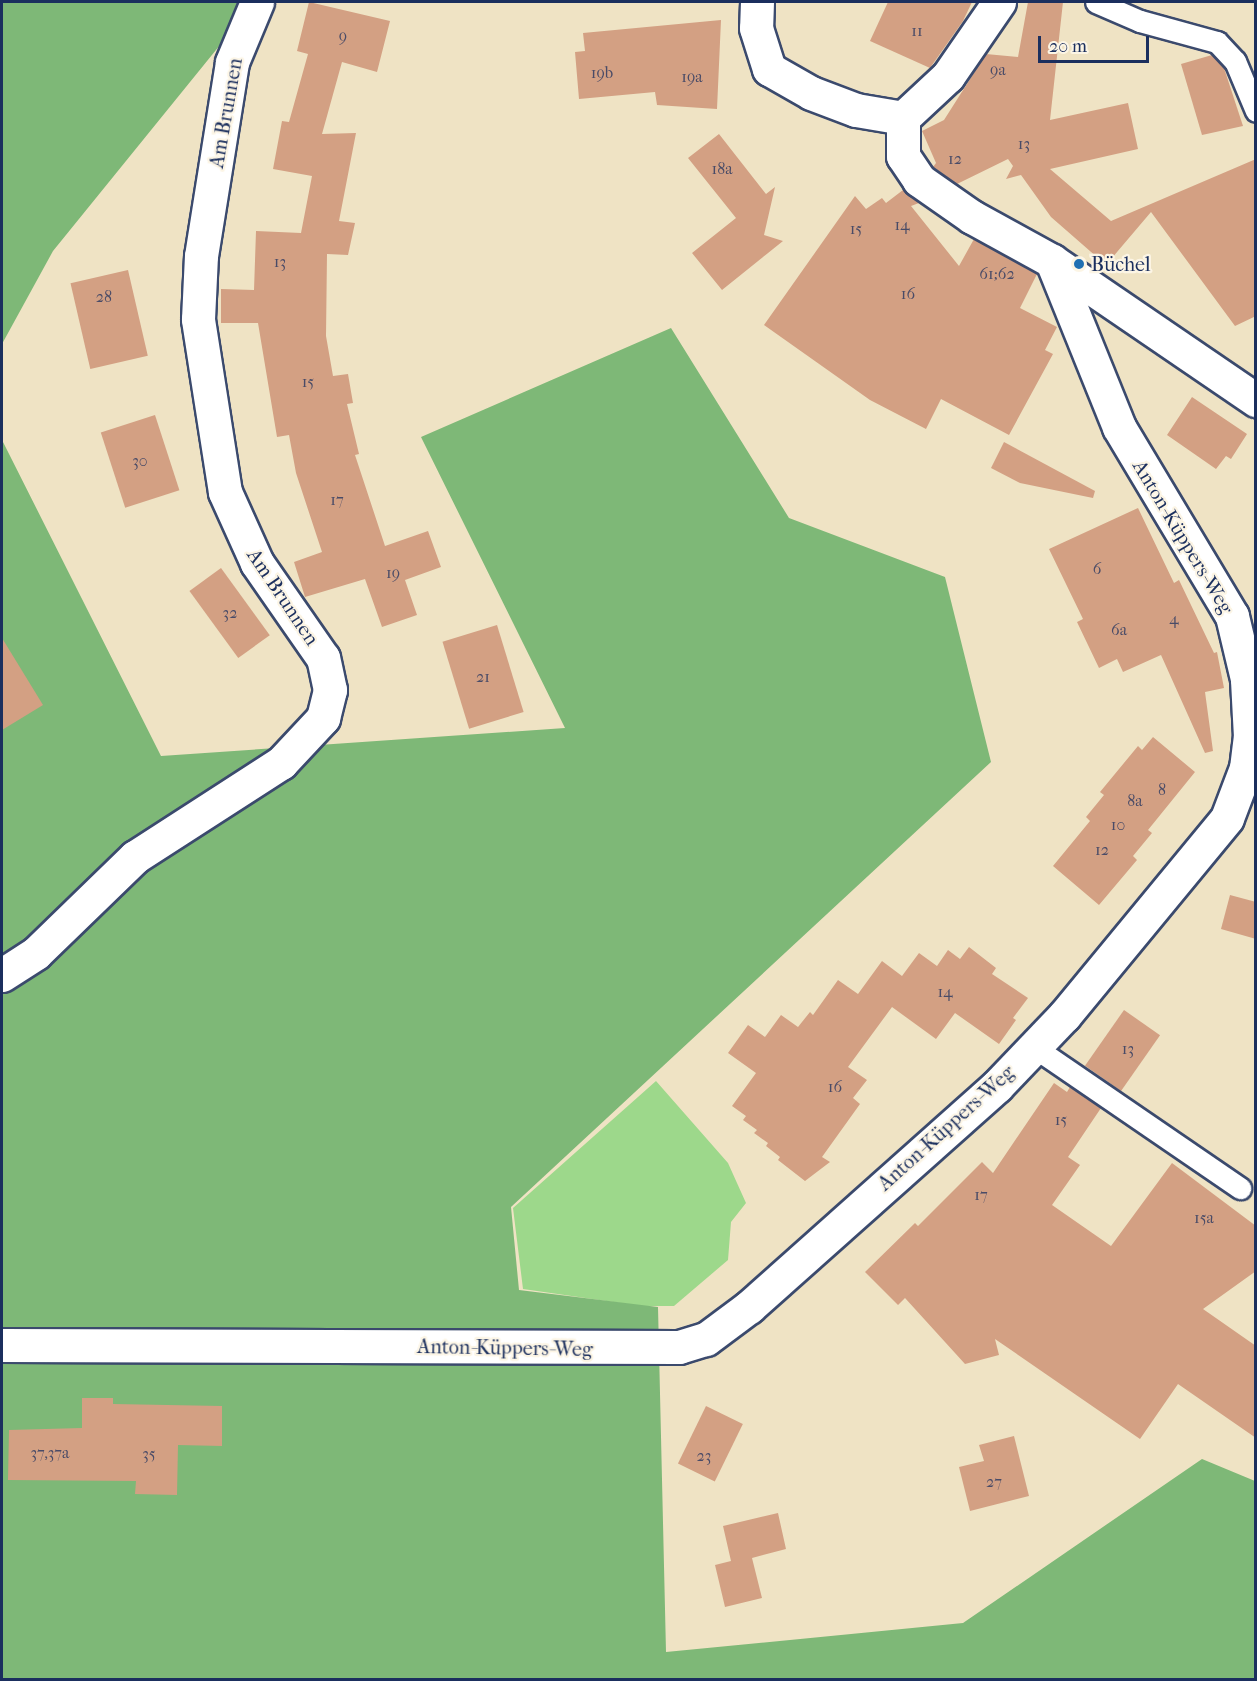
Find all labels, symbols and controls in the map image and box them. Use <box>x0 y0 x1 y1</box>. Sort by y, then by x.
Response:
house number: 11 <box>911 21 923 41</box>
scale bar <box>1041 24 1152 62</box>
house number: 9 <box>339 26 347 46</box>
text: 20 m <box>1049 36 1087 57</box>
street label: Am Brunnen <box>205 56 247 170</box>
house number: 9a <box>990 60 1006 80</box>
house number: 19b <box>591 63 613 83</box>
house number: 19a <box>681 67 703 87</box>
house number: 13 <box>1018 134 1030 154</box>
house number: 12 <box>948 149 962 169</box>
house number: 18a <box>711 159 733 179</box>
house number: 14 <box>894 215 910 235</box>
house number: 15 <box>850 219 862 239</box>
house number: 13 <box>274 252 286 272</box>
place label: Büchel <box>1091 252 1150 276</box>
marker: Büchel <box>1072 257 1086 271</box>
house number: 61;62 <box>979 264 1015 284</box>
house number: 16 <box>901 284 915 304</box>
house number: 28 <box>96 287 112 307</box>
house number: 15 <box>302 372 314 392</box>
house number: 30 <box>132 451 148 471</box>
street label: Anton-Küppers-Weg <box>1128 456 1238 618</box>
house number: 17 <box>330 490 344 510</box>
street label: Am Brunnen <box>242 544 324 650</box>
house number: 6 <box>1093 559 1101 579</box>
house number: 19 <box>386 563 400 583</box>
house number: 32 <box>223 603 237 623</box>
house number: 4 <box>1169 609 1179 629</box>
house number: 6a <box>1111 620 1127 640</box>
house number: 21 <box>476 667 490 687</box>
house number: 8 <box>1158 780 1166 800</box>
house number: 8a <box>1127 791 1143 811</box>
house number: 10 <box>1111 815 1125 835</box>
house number: 12 <box>1095 840 1109 860</box>
house number: 14 <box>937 982 953 1002</box>
house number: 13 <box>1122 1039 1134 1059</box>
street label: Anton-Küppers-Weg <box>873 1060 1019 1196</box>
house number: 16 <box>828 1077 842 1097</box>
house number: 15 <box>1055 1110 1067 1130</box>
house number: 17 <box>974 1185 988 1205</box>
house number: 15a <box>1194 1208 1214 1228</box>
street label: Anton-Küppers-Weg <box>417 1334 593 1362</box>
house number: 37,37a <box>31 1443 69 1463</box>
house number: 35 <box>142 1444 156 1464</box>
house number: 23 <box>697 1446 711 1466</box>
house number: 27 <box>986 1472 1002 1492</box>

